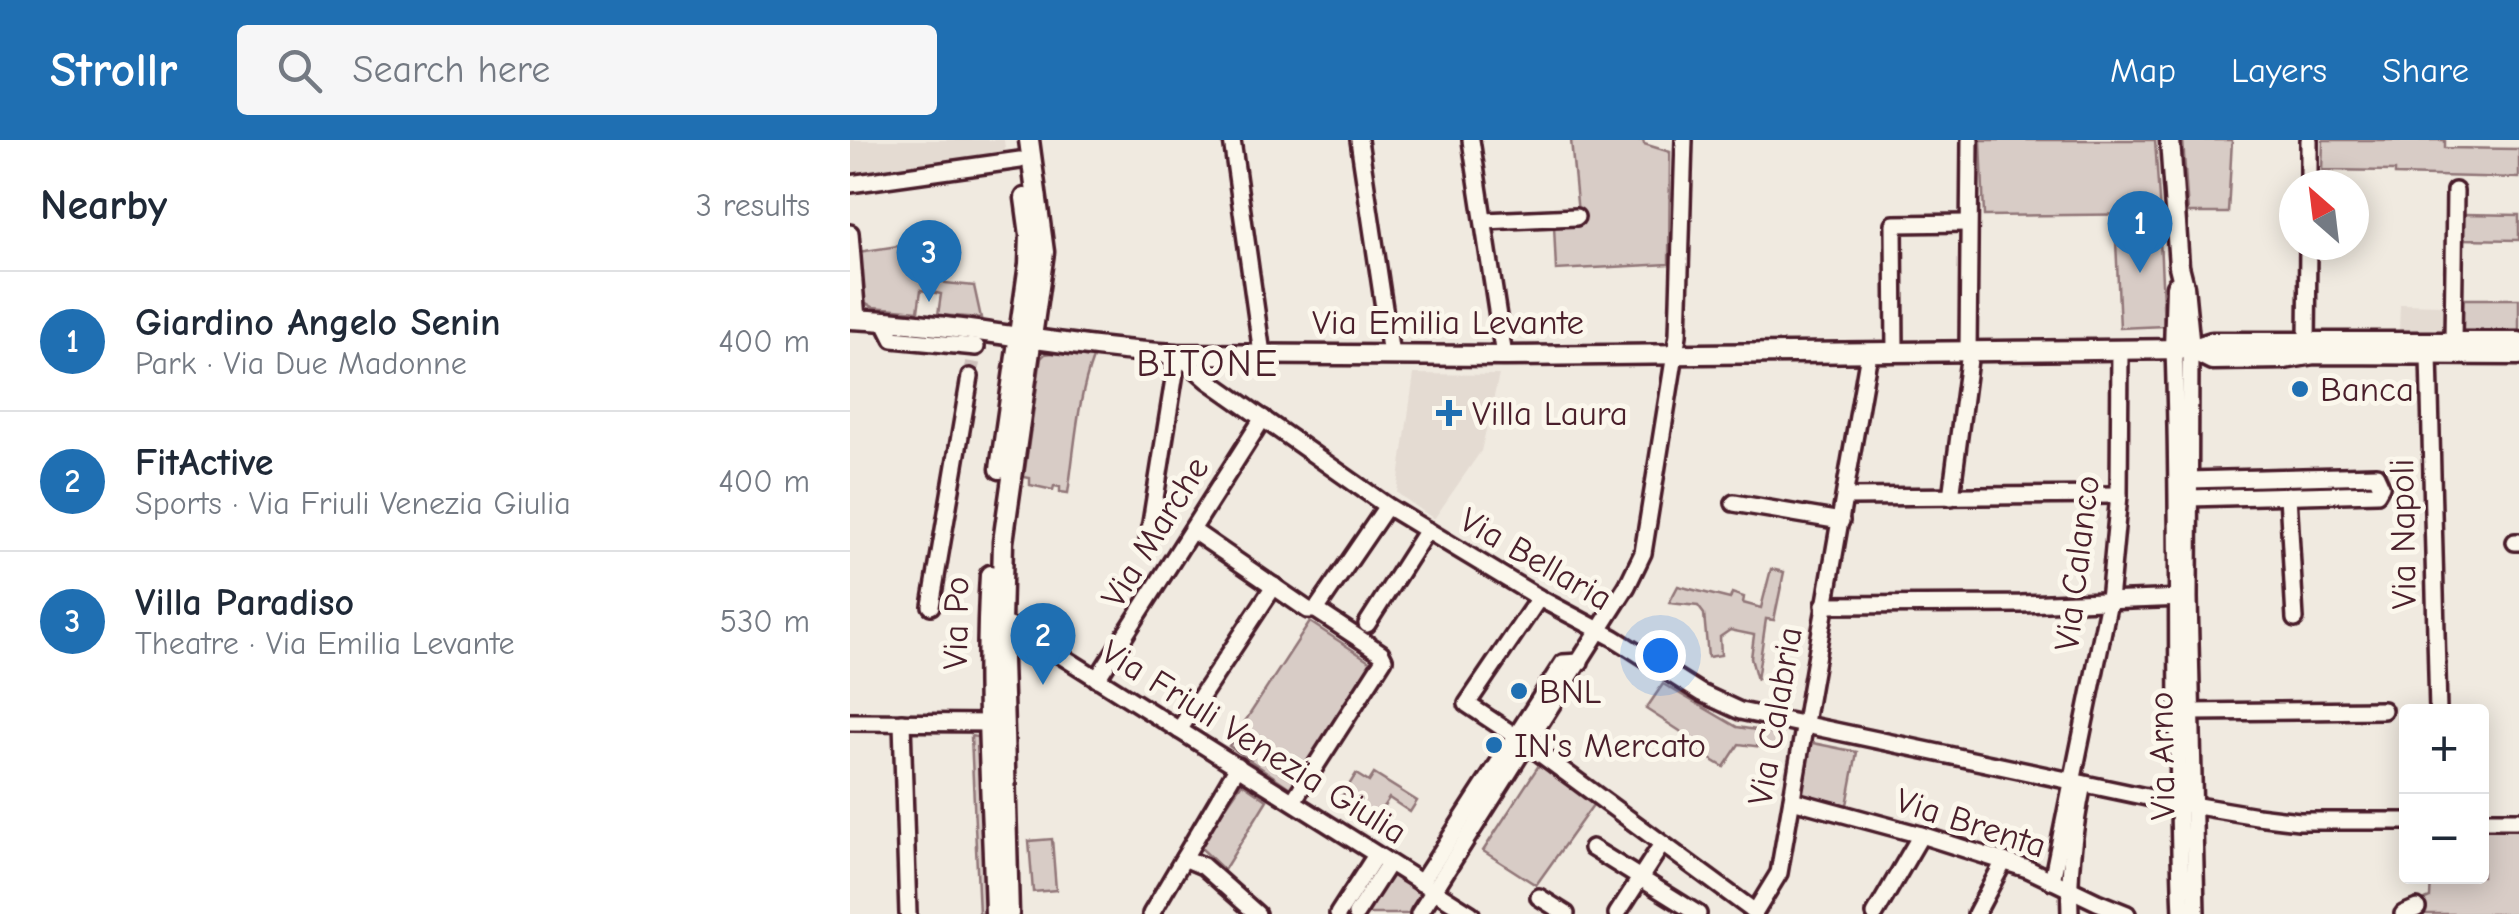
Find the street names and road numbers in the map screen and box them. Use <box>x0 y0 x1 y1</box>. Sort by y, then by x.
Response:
street label: Via Emilia Levante <box>1312 302 1584 343</box>
street label: Via Marche <box>1093 449 1217 615</box>
street label: Via Napoli <box>2381 459 2425 609</box>
street label: Via Calanco <box>2046 473 2108 653</box>
street label: Via Bellaria <box>1453 499 1619 619</box>
street label: Via Po <box>935 576 977 670</box>
street label: Via Calabria <box>1739 624 1811 808</box>
street label: Via Friuli Venezia Giulia <box>1094 631 1414 853</box>
street label: Via Arno <box>2140 691 2184 821</box>
street label: Via Brenta <box>1891 780 2051 866</box>

